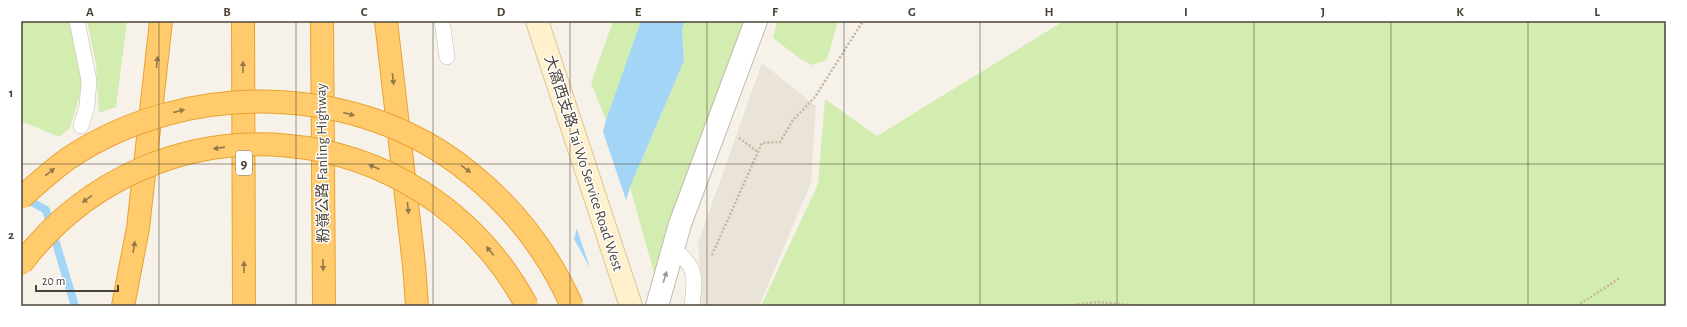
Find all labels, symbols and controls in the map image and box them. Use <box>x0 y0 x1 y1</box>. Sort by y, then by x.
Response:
text: A <box>86 6 94 19</box>
text: B <box>223 6 231 19</box>
text: C <box>361 6 368 19</box>
text: D <box>497 6 506 19</box>
text: E <box>635 6 642 19</box>
text: F <box>772 6 779 19</box>
text: G <box>908 6 916 19</box>
text: H <box>1044 6 1054 19</box>
text: I <box>1184 6 1188 19</box>
text: J <box>1321 6 1325 19</box>
text: K <box>1456 6 1464 19</box>
text: L <box>1594 6 1600 19</box>
street label: 大窩西支路 Tai Wo Service Road West <box>542 53 627 273</box>
one-way arrow <box>154 56 160 68</box>
one-way arrow <box>240 60 246 73</box>
one-way arrow <box>389 73 396 85</box>
street label: 粉嶺公路 Fanling Highway <box>313 82 331 243</box>
text: 1 <box>9 87 13 100</box>
one-way arrow <box>173 108 185 114</box>
one-way arrow <box>343 111 355 117</box>
one-way arrow <box>213 144 226 151</box>
road number: 9 <box>236 151 252 175</box>
one-way arrow <box>369 164 380 170</box>
one-way arrow <box>460 165 471 174</box>
one-way arrow <box>45 168 56 177</box>
one-way arrow <box>81 196 92 203</box>
one-way arrow <box>404 202 411 214</box>
text: 2 <box>8 229 14 242</box>
one-way arrow <box>131 241 137 253</box>
one-way arrow <box>485 245 494 256</box>
one-way arrow <box>320 259 326 272</box>
one-way arrow <box>241 260 247 273</box>
scale bar <box>36 267 118 293</box>
one-way arrow <box>662 271 668 283</box>
text: 20 m <box>42 275 65 287</box>

